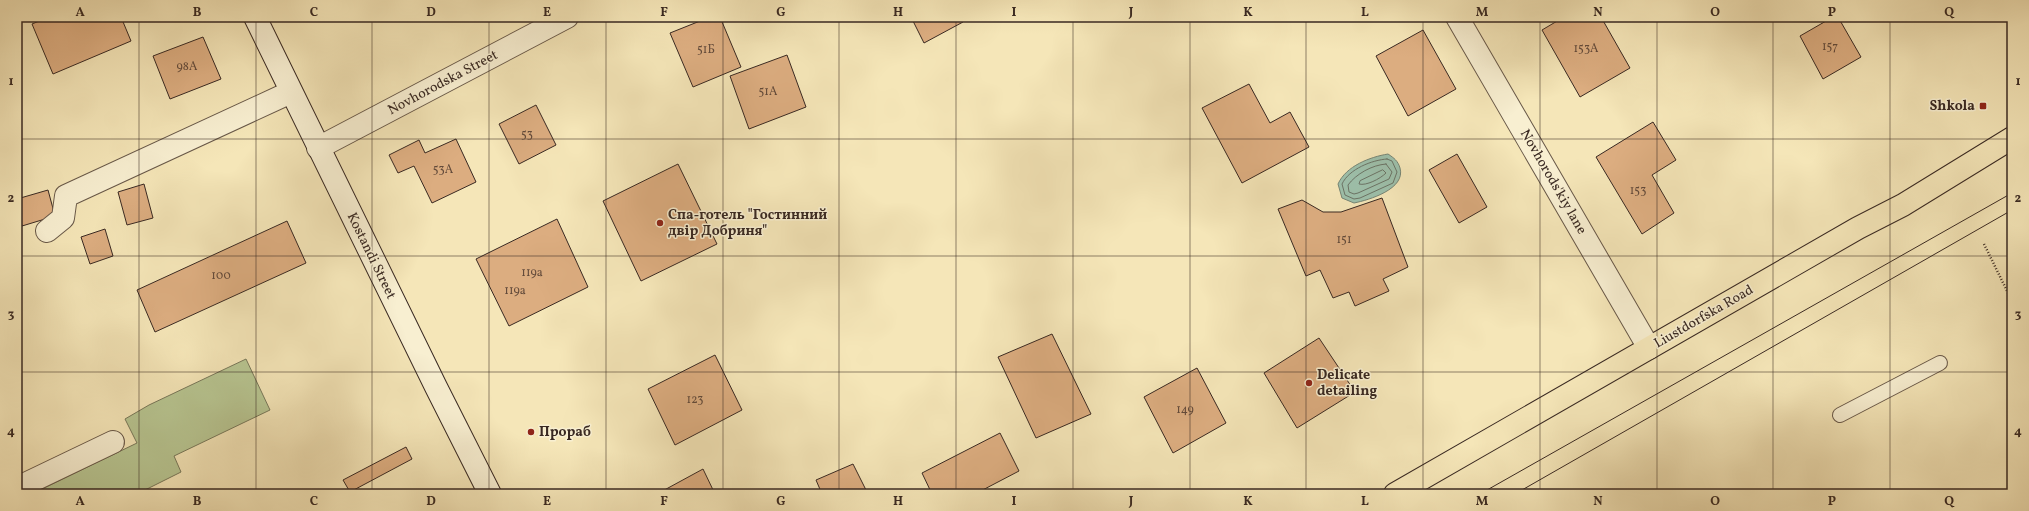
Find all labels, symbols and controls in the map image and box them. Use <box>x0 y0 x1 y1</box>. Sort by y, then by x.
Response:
text: A <box>75 4 85 22</box>
text: B <box>193 4 202 22</box>
text: C <box>310 4 318 22</box>
text: D <box>426 4 436 22</box>
text: E <box>543 4 551 22</box>
text: F <box>660 4 668 22</box>
text: G <box>776 4 786 22</box>
text: H <box>893 4 903 22</box>
text: I <box>1012 4 1017 22</box>
text: J <box>1128 4 1134 22</box>
text: K <box>1243 4 1253 22</box>
text: L <box>1361 4 1369 22</box>
text: M <box>1476 4 1489 22</box>
text: N <box>1593 4 1603 22</box>
text: O <box>1710 4 1720 22</box>
text: P <box>1828 4 1836 22</box>
text: Q <box>1944 4 1955 22</box>
house number: 157 <box>1822 39 1838 55</box>
house number: 153А <box>1573 41 1599 57</box>
house number: 51Б <box>697 42 715 58</box>
street label: Novhorodska Street <box>385 46 501 120</box>
house number: 98А <box>177 59 198 75</box>
text: 1 <box>8 73 14 91</box>
text: 1 <box>2015 73 2021 91</box>
house number: 51А <box>759 84 778 100</box>
place label: Shkola <box>1929 97 1975 116</box>
marker: Shkola <box>1978 101 1988 111</box>
street label: Novhorods'kiy lane <box>1515 126 1591 238</box>
house number: 53 <box>521 127 533 143</box>
house number: 53А <box>433 162 454 178</box>
house number: 153 <box>1630 183 1646 199</box>
text: 2 <box>8 190 15 208</box>
text: 2 <box>2015 190 2022 208</box>
place label: Спа-готель "Гостинний двір Добриня" <box>668 206 827 241</box>
street label: Kostandi Street <box>342 209 400 303</box>
marker: Спа-готель "Гостинний двір Добриня" <box>655 218 665 228</box>
house number: 151 <box>1336 232 1352 248</box>
house number: 119а <box>521 265 543 281</box>
house number: 100 <box>211 268 231 284</box>
street label: Liustdorfska Road <box>1651 281 1757 353</box>
house number: 119а <box>504 283 526 299</box>
text: 3 <box>8 306 15 324</box>
text: 3 <box>2015 306 2022 324</box>
place label: Delicate detailing <box>1317 366 1377 401</box>
marker: Delicate detailing <box>1304 378 1314 388</box>
house number: 123 <box>687 392 703 408</box>
house number: 149 <box>1176 402 1194 418</box>
text: 4 <box>7 423 15 441</box>
place label: Прораб <box>539 423 591 442</box>
text: 4 <box>2014 423 2022 441</box>
marker: Прораб <box>526 427 536 437</box>
text: A <box>75 493 85 511</box>
text: B <box>193 493 202 511</box>
text: C <box>310 493 318 511</box>
text: D <box>426 493 436 511</box>
text: E <box>543 493 551 511</box>
text: F <box>660 493 668 511</box>
text: G <box>776 493 786 511</box>
text: H <box>893 493 903 511</box>
text: I <box>1012 493 1017 511</box>
text: J <box>1128 493 1134 511</box>
text: K <box>1243 493 1253 511</box>
text: L <box>1361 493 1369 511</box>
text: M <box>1476 493 1489 511</box>
text: N <box>1593 493 1603 511</box>
text: O <box>1710 493 1720 511</box>
text: P <box>1828 493 1836 511</box>
text: Q <box>1944 493 1955 511</box>

